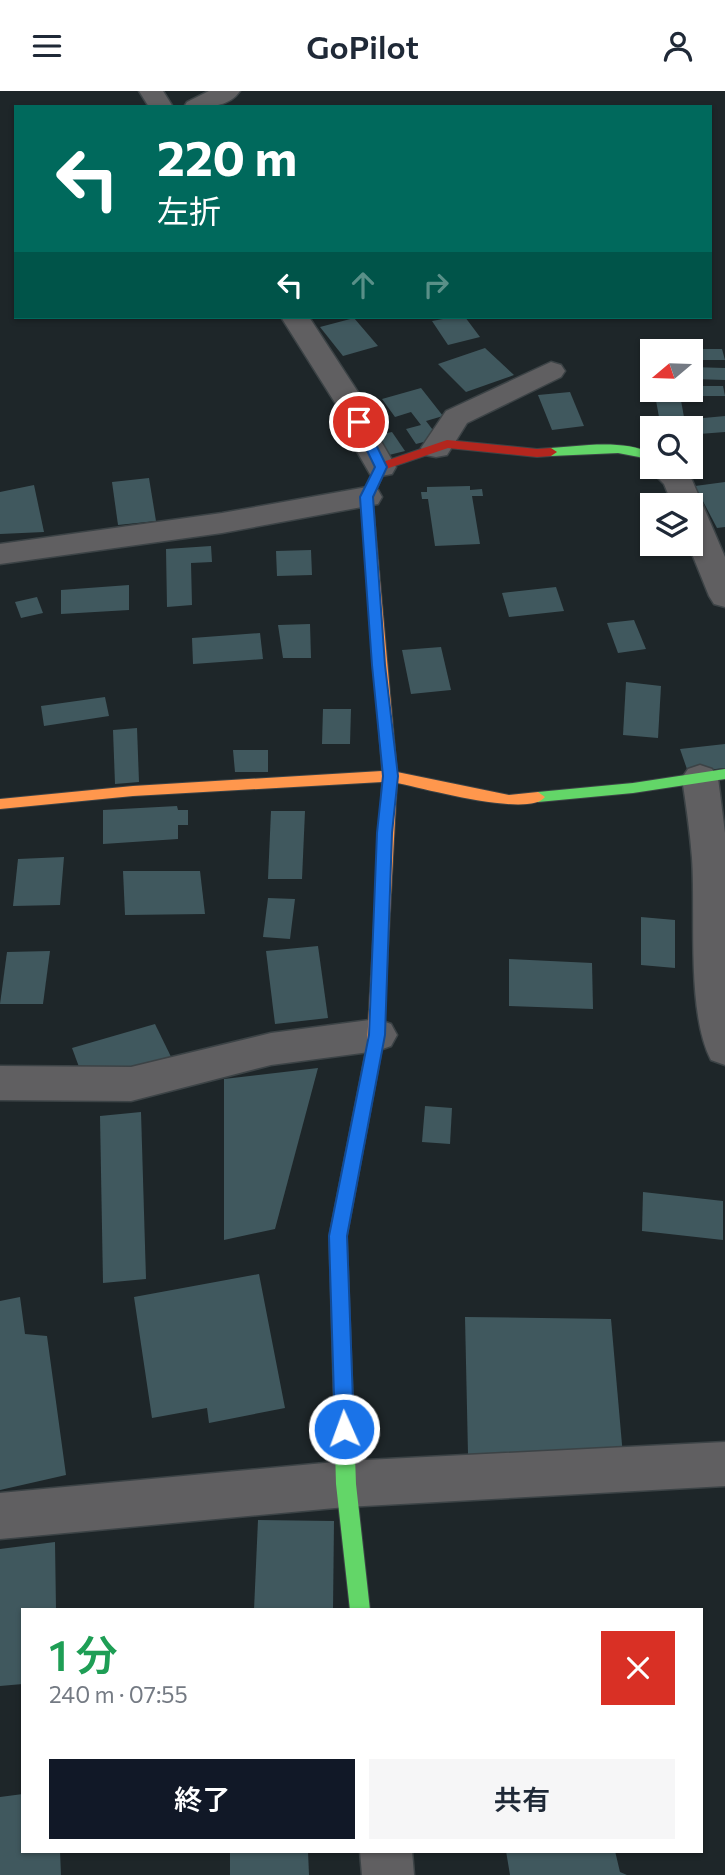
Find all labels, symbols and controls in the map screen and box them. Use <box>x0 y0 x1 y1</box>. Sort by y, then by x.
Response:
text: GoPilot <box>306 26 419 66</box>
icon: menu <box>28 27 66 65</box>
icon: person <box>659 27 697 65</box>
text: 220 m <box>157 126 297 186</box>
icon: left <box>42 133 133 224</box>
text: 左折 <box>157 190 221 230</box>
icon: left <box>271 266 309 304</box>
icon: ahead <box>344 266 382 304</box>
icon: right <box>417 266 455 304</box>
north arrow <box>640 339 704 403</box>
map controls <box>640 339 703 556</box>
pin <box>329 392 389 452</box>
icon: arrive <box>340 403 378 441</box>
button: search <box>640 416 703 479</box>
button: layers <box>640 493 703 556</box>
position arrow <box>307 1392 381 1466</box>
text: 1 分 <box>49 1628 118 1680</box>
button: close <box>601 1631 675 1705</box>
text: 240 m · 07:55 <box>49 1680 188 1708</box>
button: 終了 <box>49 1759 355 1839</box>
button: 共有 <box>369 1759 675 1839</box>

